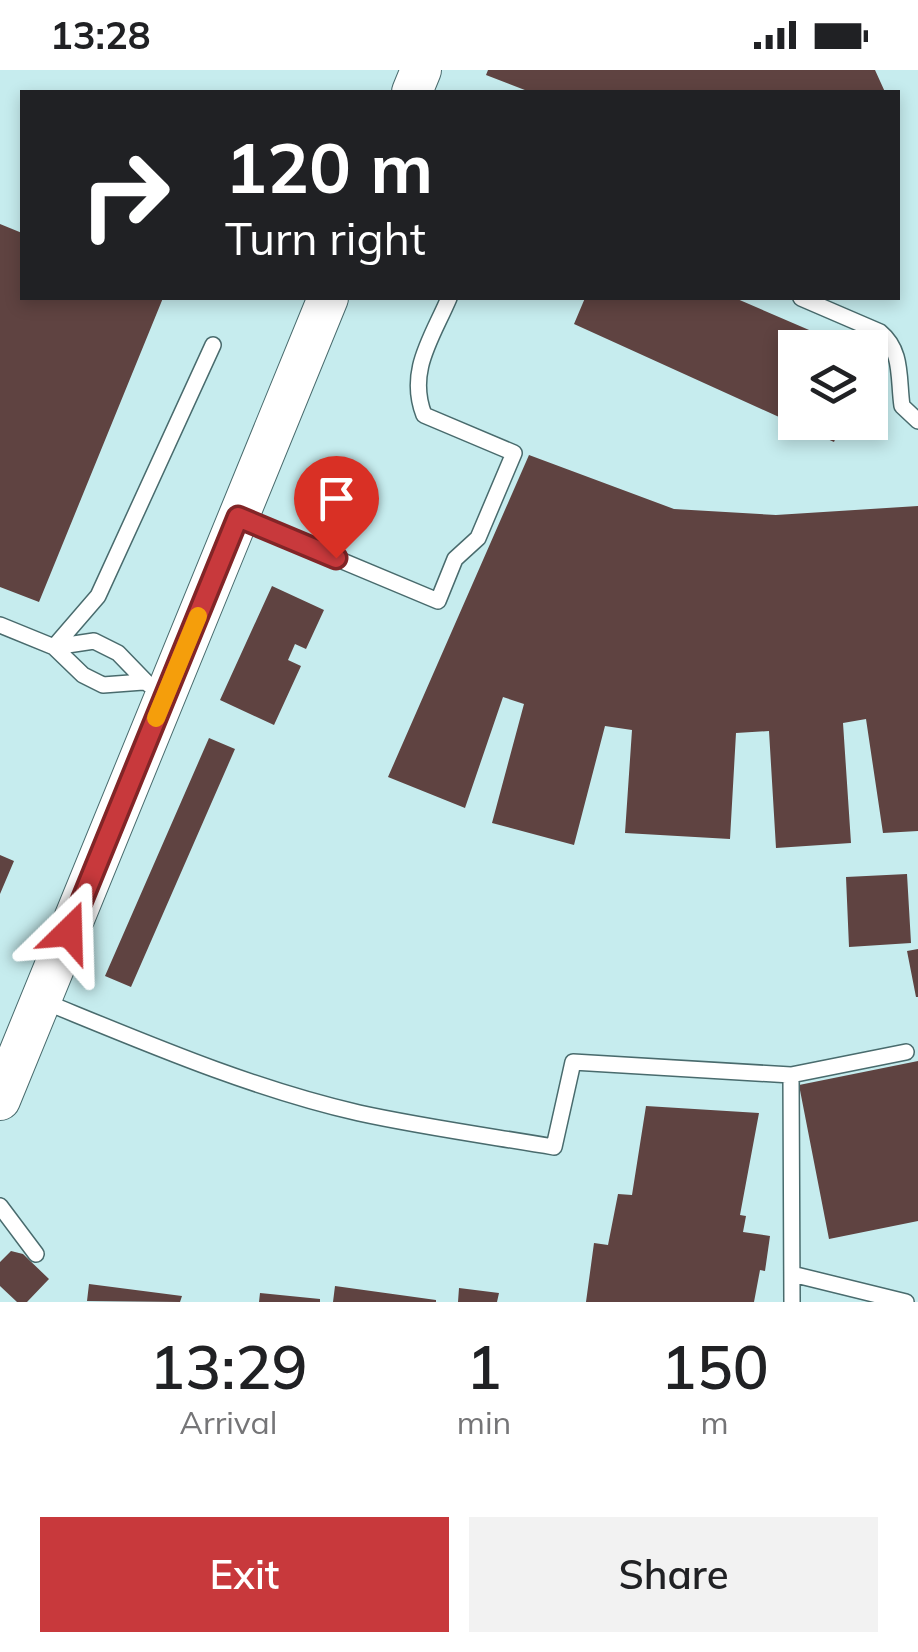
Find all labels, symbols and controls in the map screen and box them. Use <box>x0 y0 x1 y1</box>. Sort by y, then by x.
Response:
text: 13:28 <box>50 11 151 59</box>
text: 120 m <box>225 123 433 211</box>
icon: right <box>60 130 190 260</box>
text: Turn right <box>225 210 426 266</box>
map controls <box>778 330 888 440</box>
button: layers <box>778 330 888 440</box>
pin <box>294 456 379 559</box>
icon: arrive <box>309 471 364 526</box>
position arrow <box>17 880 121 984</box>
text: 13:29 <box>149 1329 308 1404</box>
text: 1 <box>466 1329 502 1404</box>
text: 150 <box>661 1329 769 1404</box>
text: Arrival <box>180 1402 277 1442</box>
text: min <box>457 1402 511 1442</box>
text: m <box>701 1402 729 1442</box>
button: Exit <box>40 1517 449 1632</box>
button: Share <box>469 1517 878 1632</box>

